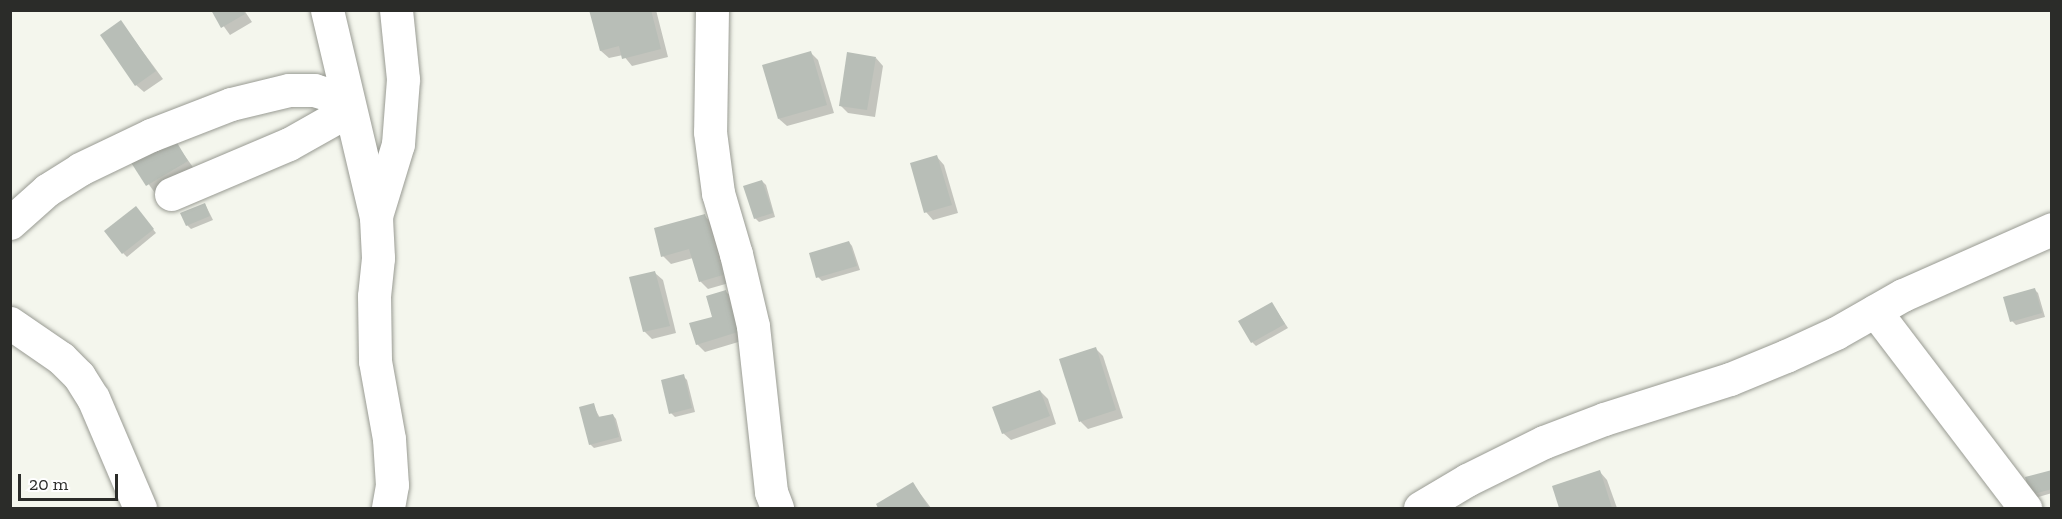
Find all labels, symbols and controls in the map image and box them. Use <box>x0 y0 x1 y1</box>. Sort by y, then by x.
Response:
scale bar <box>21 462 122 500</box>
text: 20 m <box>29 473 68 495</box>

